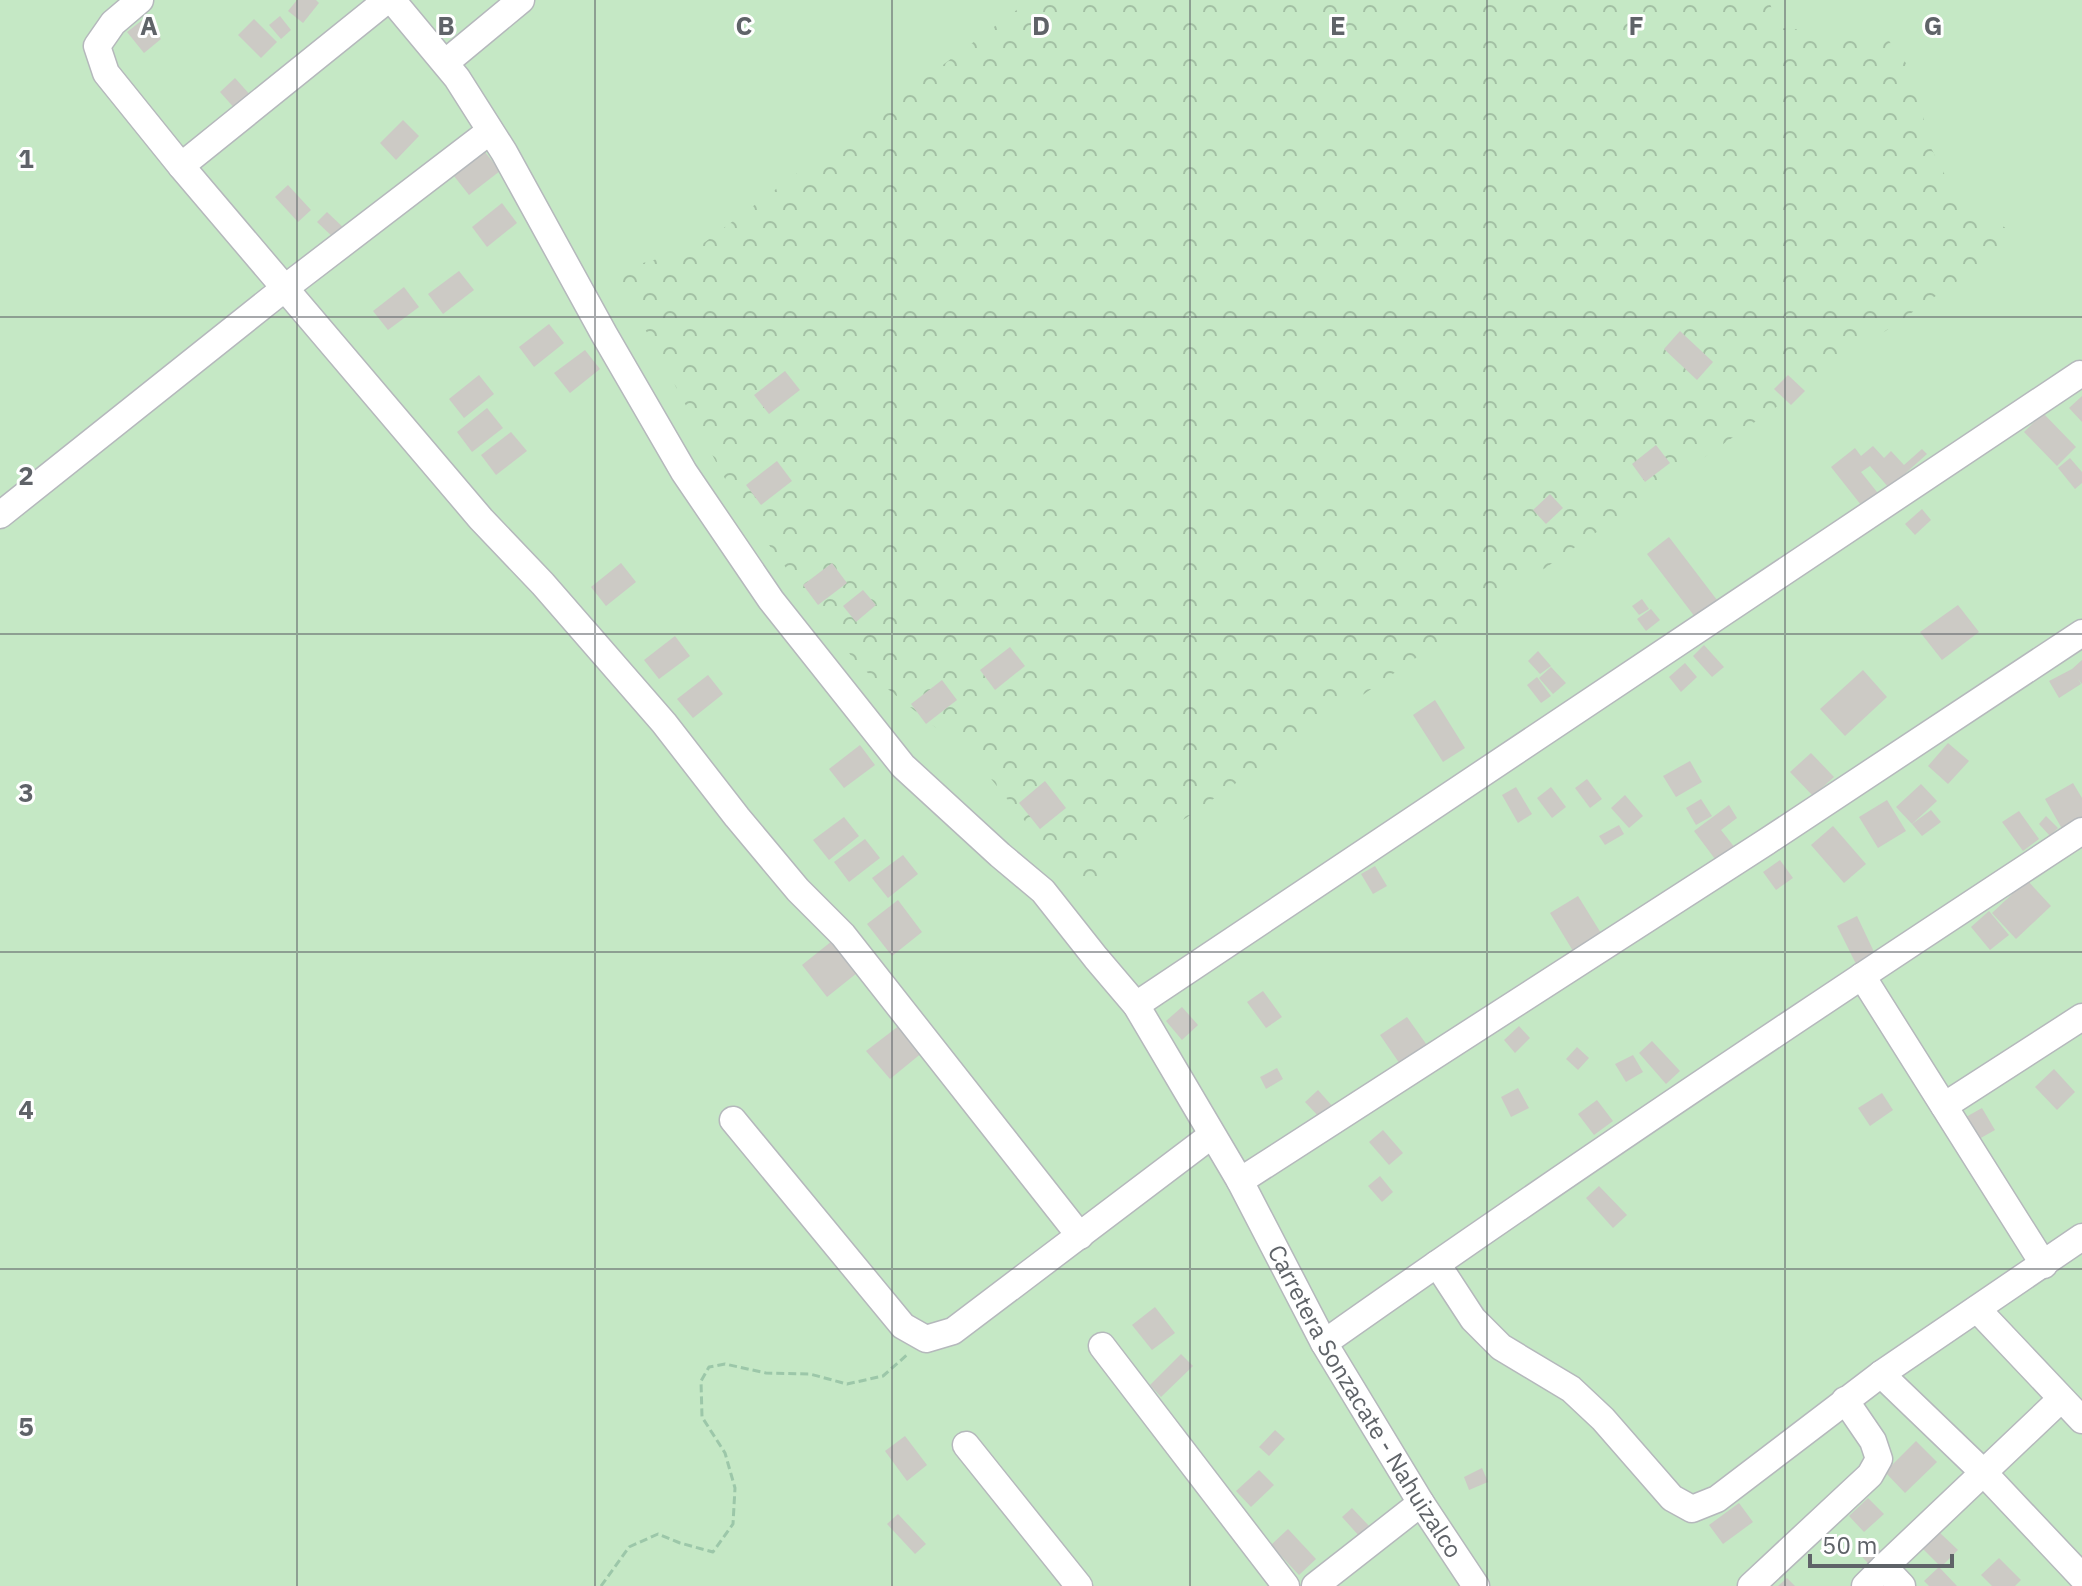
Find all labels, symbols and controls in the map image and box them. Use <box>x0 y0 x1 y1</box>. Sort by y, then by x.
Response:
text: A <box>140 8 158 42</box>
text: B <box>437 8 455 42</box>
text: C <box>736 8 753 42</box>
text: D <box>1032 8 1050 42</box>
text: E <box>1330 8 1346 42</box>
text: F <box>1628 8 1644 42</box>
text: G <box>1924 8 1942 42</box>
text: 1 <box>18 141 34 175</box>
text: 2 <box>18 458 34 492</box>
text: 3 <box>18 775 34 809</box>
text: 4 <box>18 1092 34 1126</box>
street label: Carretera Sonzacate - Nahuizalco <box>1261 1239 1470 1564</box>
text: 5 <box>18 1409 34 1443</box>
scale bar <box>1810 1518 1952 1568</box>
text: 50 m <box>1822 1529 1877 1561</box>

